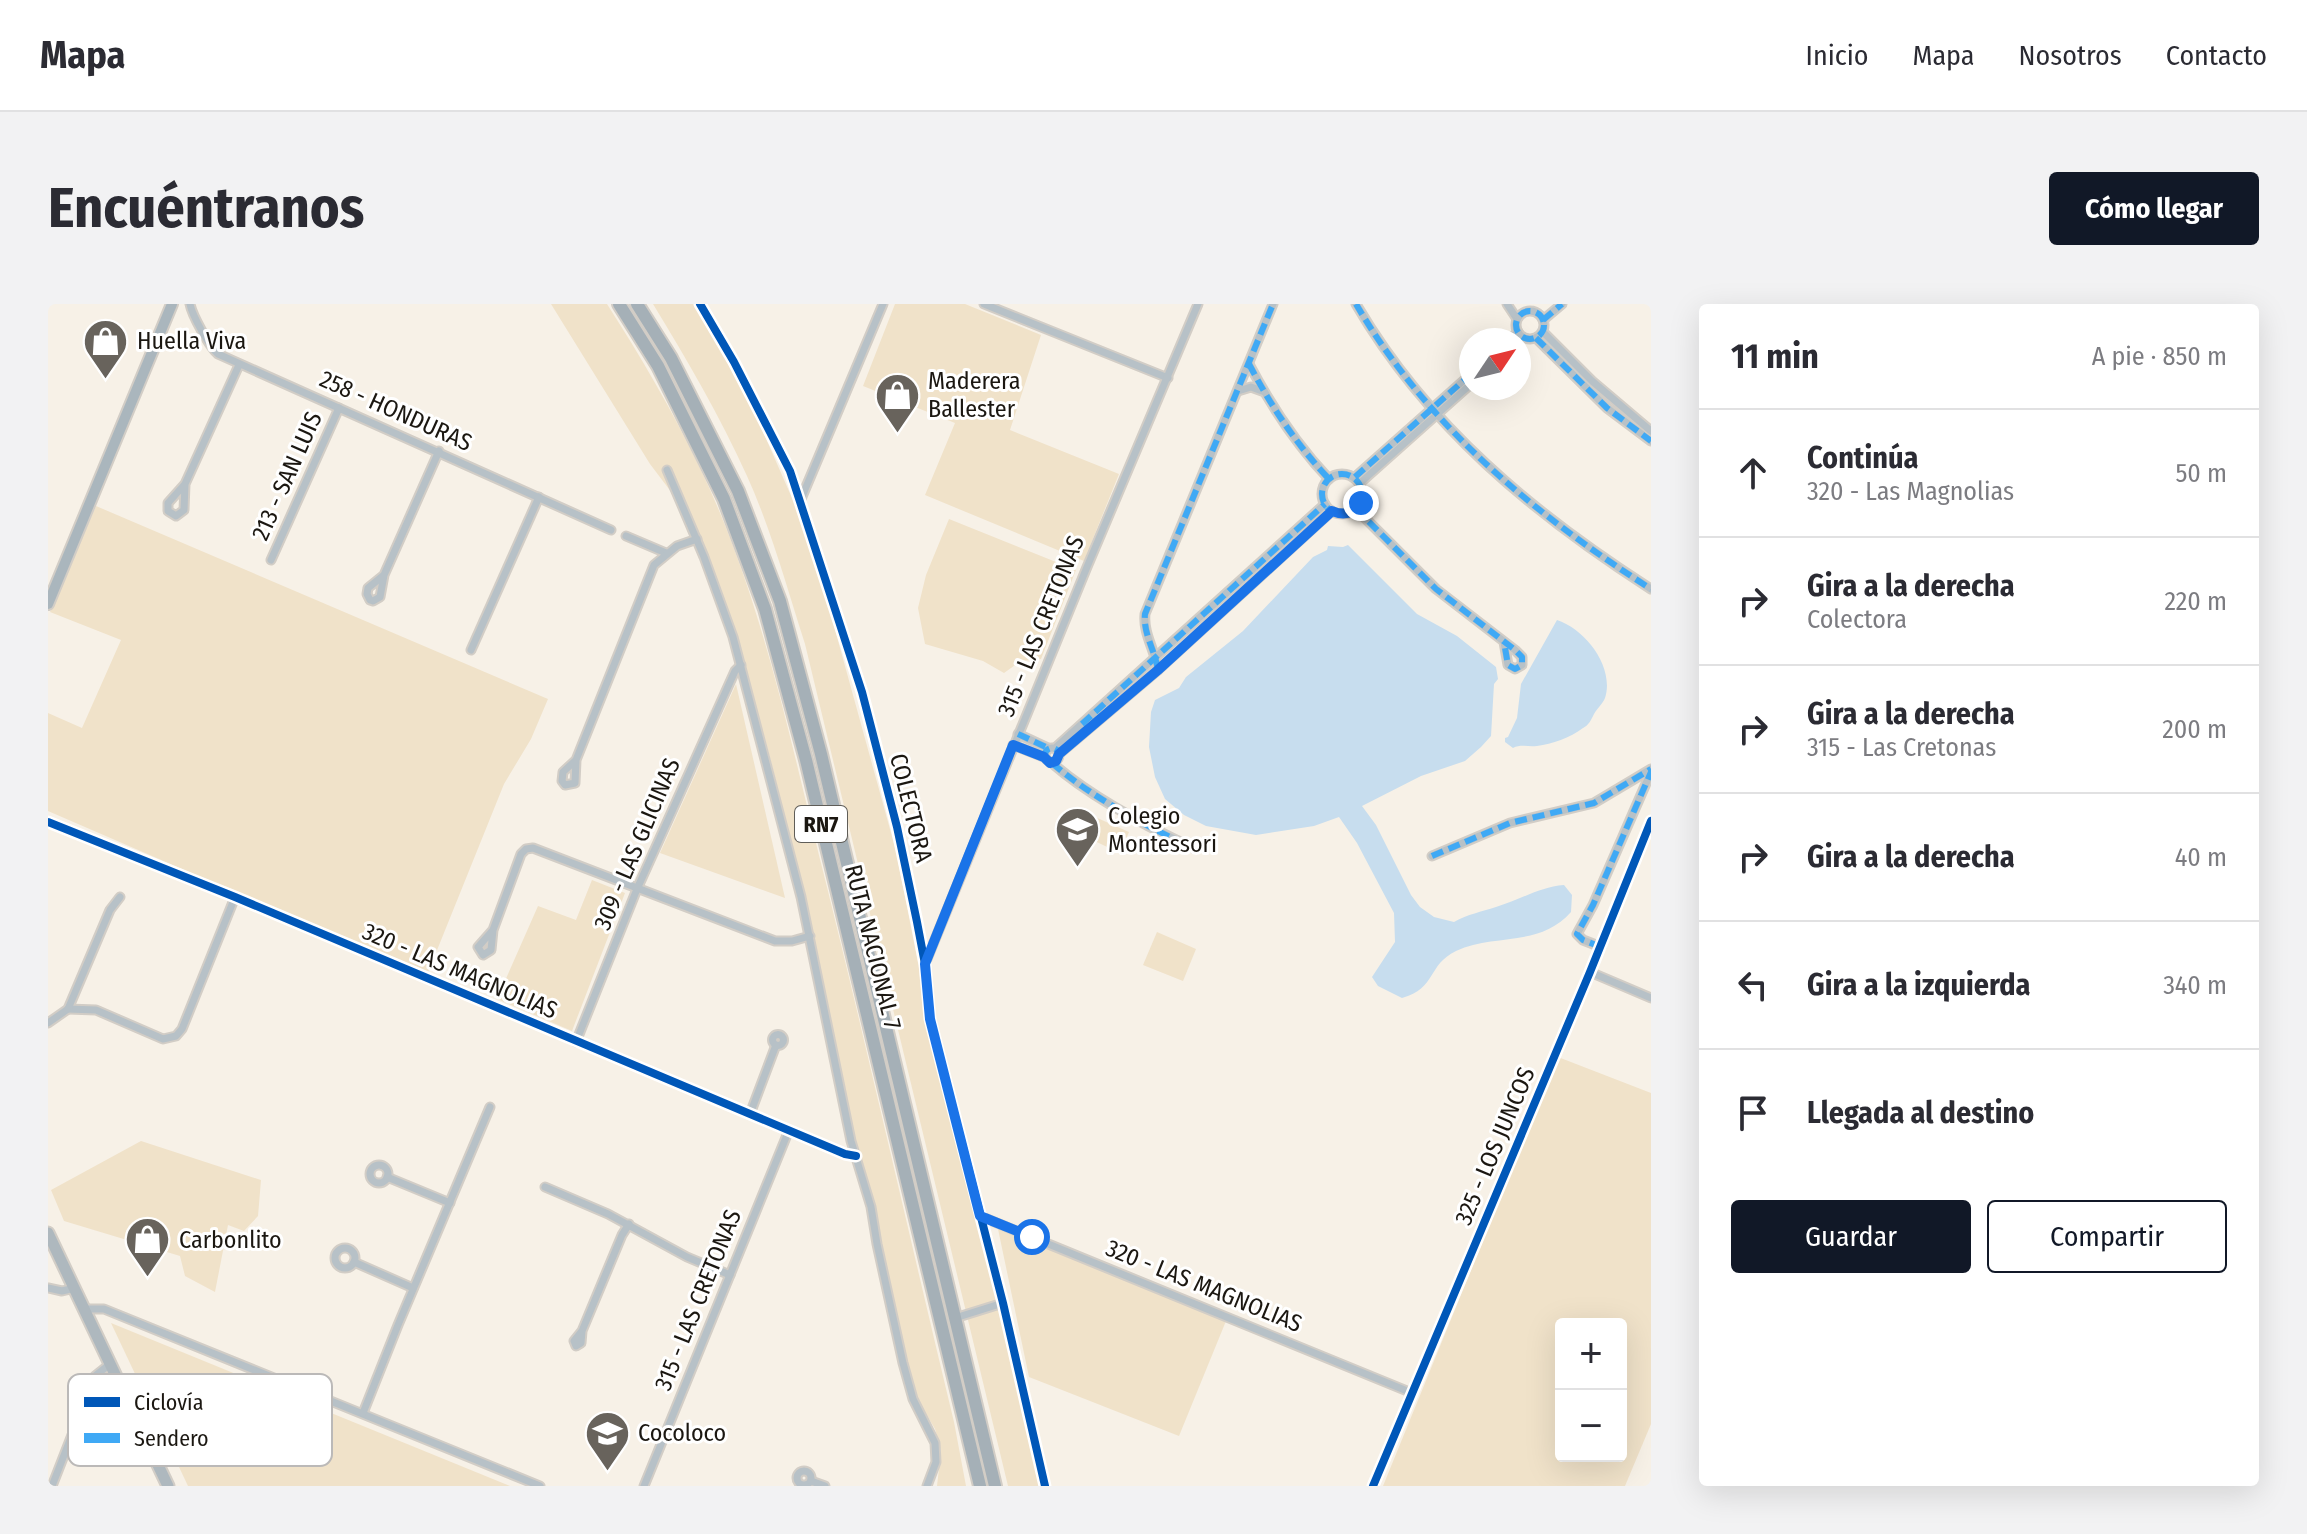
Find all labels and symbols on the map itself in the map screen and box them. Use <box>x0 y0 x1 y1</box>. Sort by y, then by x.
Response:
shop icon: Huella Viva <box>82 317 130 380</box>
place label: Huella Viva <box>137 327 246 355</box>
north arrow <box>1459 328 1531 400</box>
street label: 258 - HONDURAS <box>316 365 476 457</box>
place label: Maderera Ballester <box>928 367 1021 423</box>
shop icon: Maderera Ballester <box>873 371 921 434</box>
street label: 213 - SAN LUIS <box>246 408 328 544</box>
route end <box>1343 485 1379 521</box>
street label: 315 - LAS CRETONAS <box>992 531 1090 721</box>
street label: COLECTORA <box>884 751 938 866</box>
street label: 309 - LAS GLICINAS <box>588 754 686 934</box>
place label: Colegio Montessori <box>1108 802 1217 858</box>
road number: RN7 <box>795 806 847 842</box>
school or university icon: Colegio Montessori <box>1053 806 1101 869</box>
street label: RUTA NACIONAL 7 <box>839 862 907 1033</box>
street label: 320 - LAS MAGNOLIAS <box>358 917 562 1025</box>
street label: 325 - LOS JUNCOS <box>1449 1063 1541 1229</box>
street label: 315 - LAS CRETONAS <box>649 1205 747 1395</box>
shop icon: Carbonlito <box>124 1216 172 1279</box>
route start <box>1014 1219 1050 1255</box>
place label: Carbonlito <box>179 1226 282 1254</box>
street label: 320 - LAS MAGNOLIAS <box>1102 1234 1306 1338</box>
legend <box>68 1374 332 1466</box>
text: Ciclovía <box>134 1389 203 1416</box>
school or university icon: Cocoloco <box>583 1409 631 1472</box>
place label: Cocoloco <box>638 1419 726 1447</box>
text: Sendero <box>134 1425 209 1452</box>

